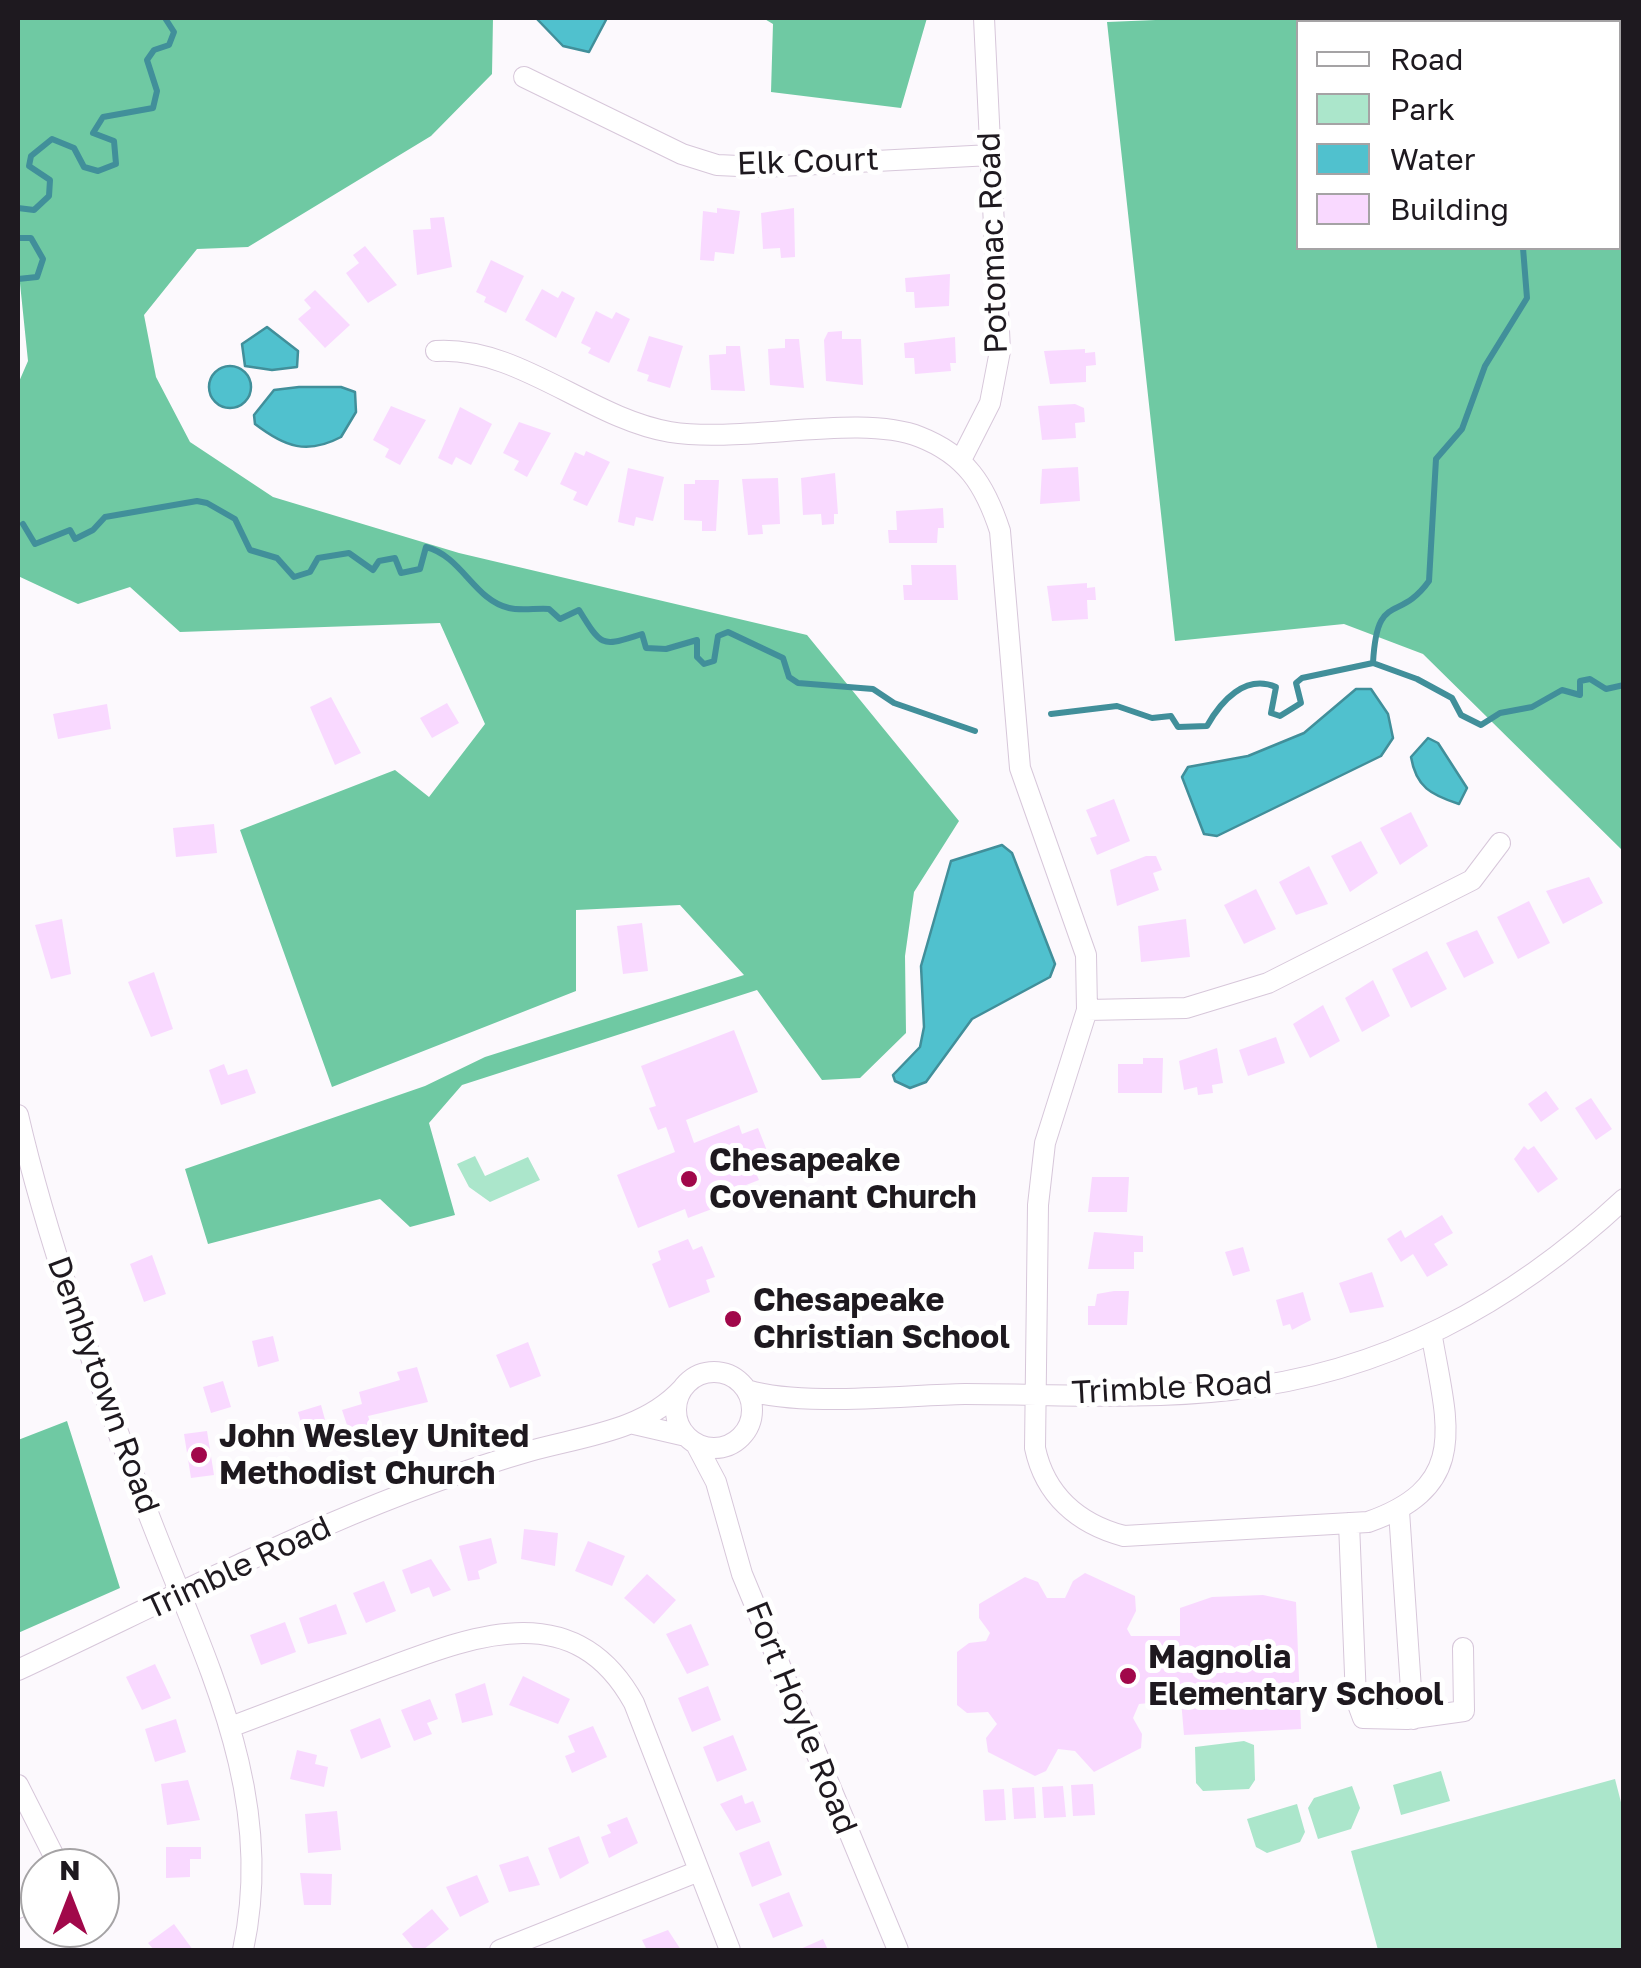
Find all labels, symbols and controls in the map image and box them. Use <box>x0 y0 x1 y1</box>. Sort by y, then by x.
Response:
legend <box>1296 20 1621 250</box>
text: Road <box>1390 41 1464 77</box>
text: Park <box>1390 91 1455 127</box>
street label: Potomac Road <box>970 131 1016 355</box>
street label: Elk Court <box>736 140 880 184</box>
text: Water <box>1390 141 1475 177</box>
text: Building <box>1390 191 1509 227</box>
place label: Chesapeake Covenant Church <box>709 1142 977 1217</box>
marker: Chesapeake Covenant Church <box>678 1168 700 1190</box>
street label: Dembytown Road <box>39 1251 167 1519</box>
place label: Chesapeake Christian School <box>753 1282 1010 1357</box>
marker: Chesapeake Christian School <box>722 1308 744 1330</box>
street label: Trimble Road <box>1071 1364 1273 1412</box>
place label: John Wesley United Methodist Church <box>219 1418 529 1493</box>
marker: John Wesley United Methodist Church <box>188 1444 210 1466</box>
street label: Trimble Road <box>139 1508 337 1628</box>
street label: Fort Hoyle Road <box>737 1596 865 1840</box>
place label: Magnolia Elementary School <box>1148 1639 1444 1714</box>
marker: Magnolia Elementary School <box>1117 1665 1139 1687</box>
north arrow <box>20 1848 120 1948</box>
text: N <box>59 1853 81 1886</box>

